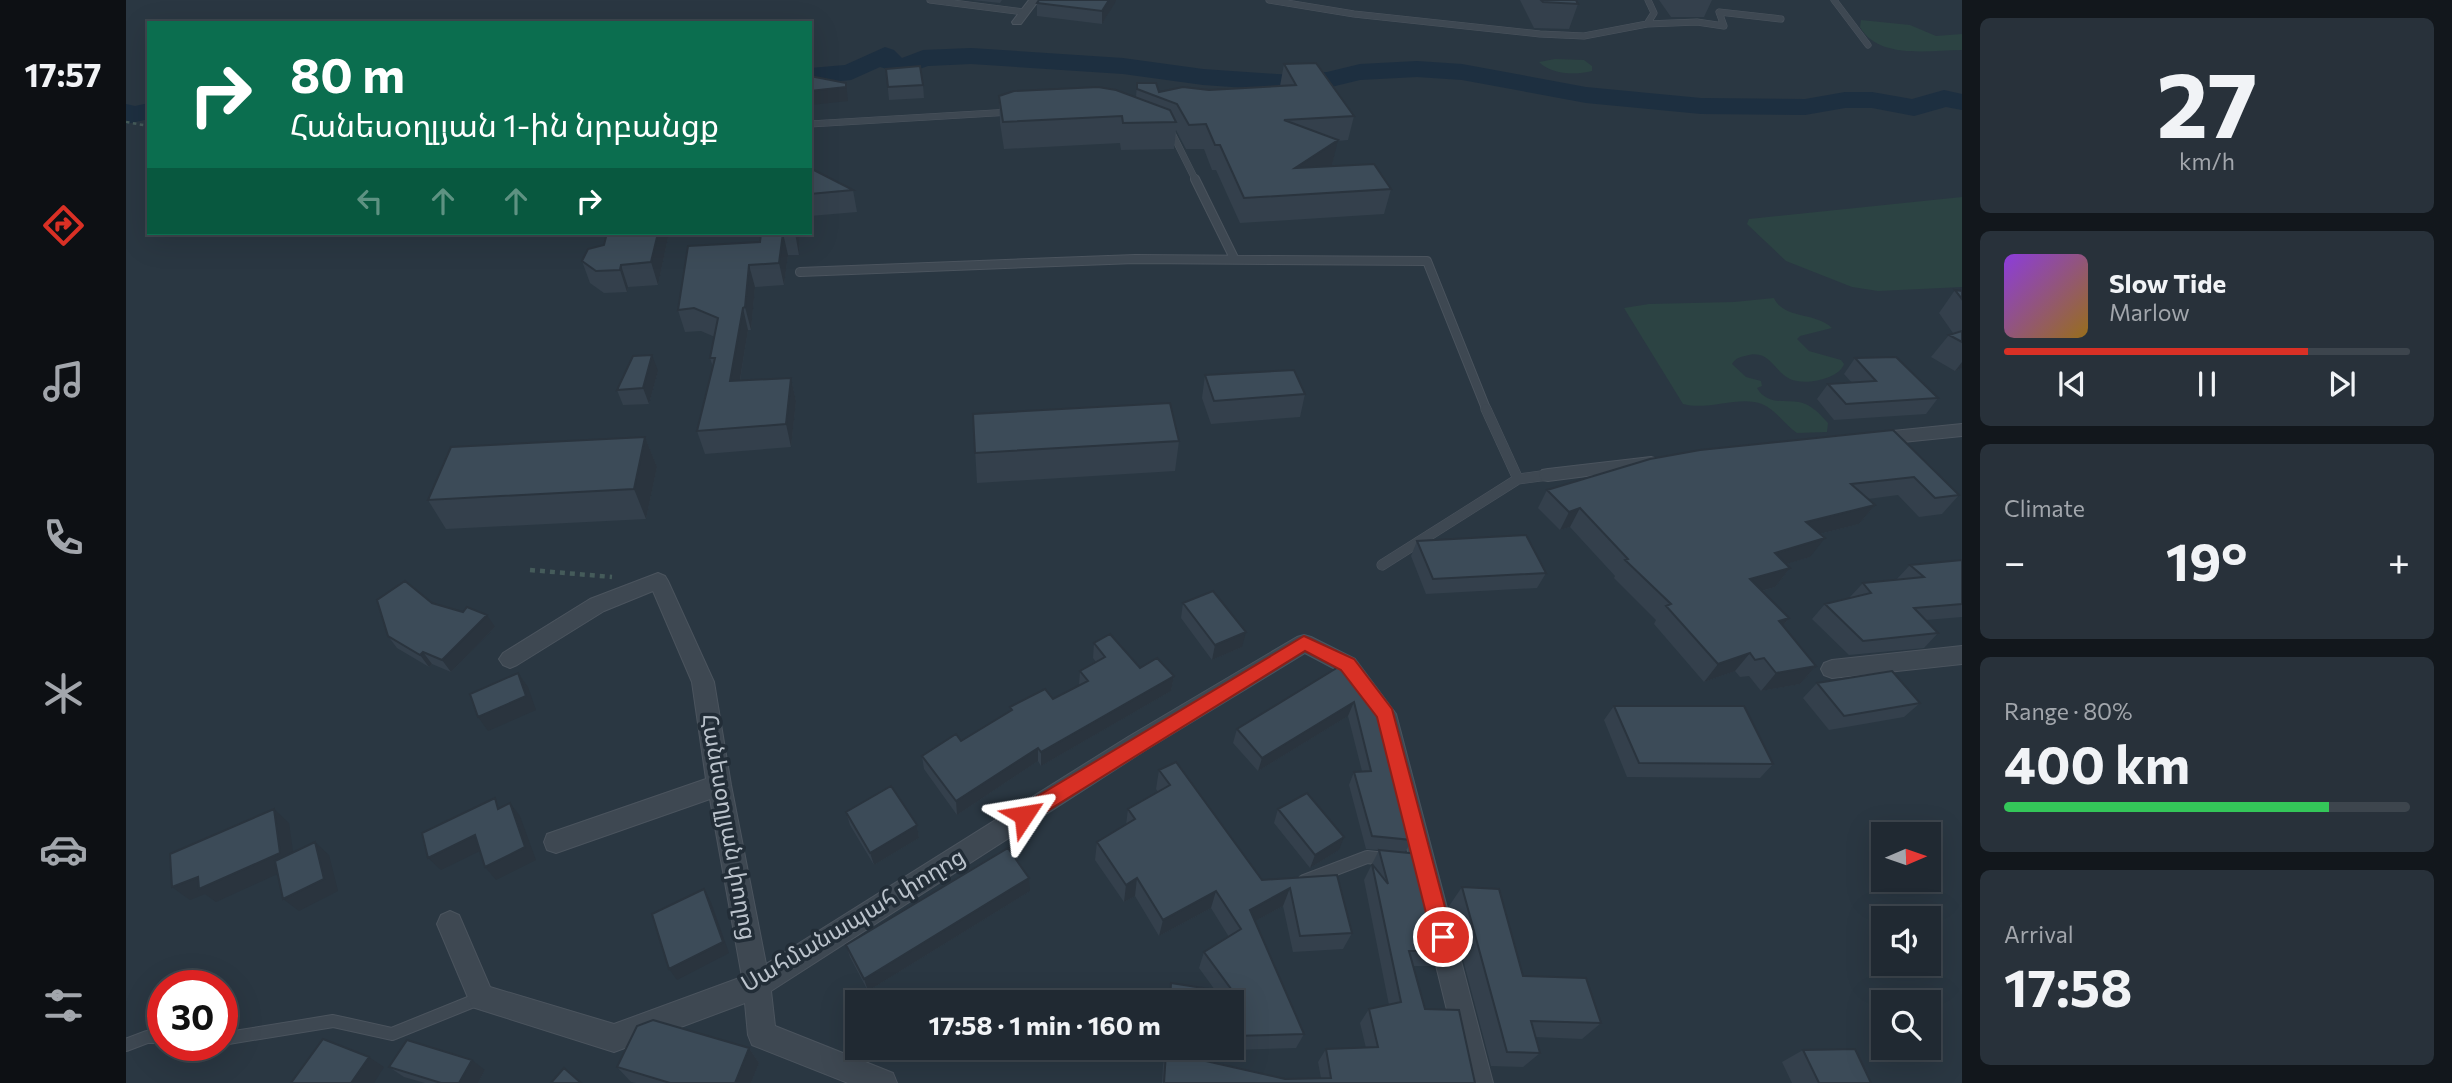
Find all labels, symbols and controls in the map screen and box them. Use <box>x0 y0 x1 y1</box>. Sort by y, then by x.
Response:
text: 80 m <box>290 43 405 103</box>
text: 27 <box>2156 45 2258 157</box>
icon: right <box>175 49 266 140</box>
text: 17:57 <box>25 54 101 94</box>
text: Հանեսօղլյան 1-ին նրբանցք <box>290 104 719 144</box>
text: km/h <box>2179 147 2235 175</box>
icon: left <box>351 182 389 220</box>
icon: ahead <box>424 182 462 220</box>
icon: ahead <box>497 182 535 220</box>
icon: right <box>570 182 608 220</box>
icon: directions <box>39 201 88 250</box>
text: Slow Tide <box>2109 267 2226 298</box>
text: Marlow <box>2109 298 2190 326</box>
icon: music <box>39 357 88 406</box>
icon: previous <box>2053 365 2091 403</box>
icon: pause <box>2188 365 2226 403</box>
icon: next <box>2323 365 2361 403</box>
text: Climate <box>2004 494 2085 522</box>
icon: phone <box>39 513 88 562</box>
text: 19° <box>2166 528 2247 592</box>
text: − <box>2004 537 2026 584</box>
text: + <box>2388 537 2410 584</box>
icon: climate <box>39 669 88 718</box>
text: Range · 80% <box>2004 697 2132 725</box>
street label: Հանեսօղլյան փողոց <box>695 712 764 942</box>
text: 400 km <box>2004 731 2190 795</box>
position arrow <box>987 778 1061 852</box>
north arrow <box>1871 822 1941 892</box>
map controls <box>1871 822 1941 1060</box>
icon: car <box>39 825 88 874</box>
street label: Սահմանապահ փողոց <box>735 841 970 998</box>
button: sound <box>1871 906 1941 976</box>
pin <box>1413 907 1473 967</box>
icon: arrive <box>1424 918 1462 956</box>
text: Arrival <box>2004 920 2074 948</box>
text: 17:58 <box>2004 954 2132 1018</box>
speed limit sign: 30 <box>147 970 238 1061</box>
icon: filters <box>39 981 88 1030</box>
button: search <box>1871 990 1941 1060</box>
text: 17:58 · 1 min · 160 m <box>928 1009 1161 1040</box>

